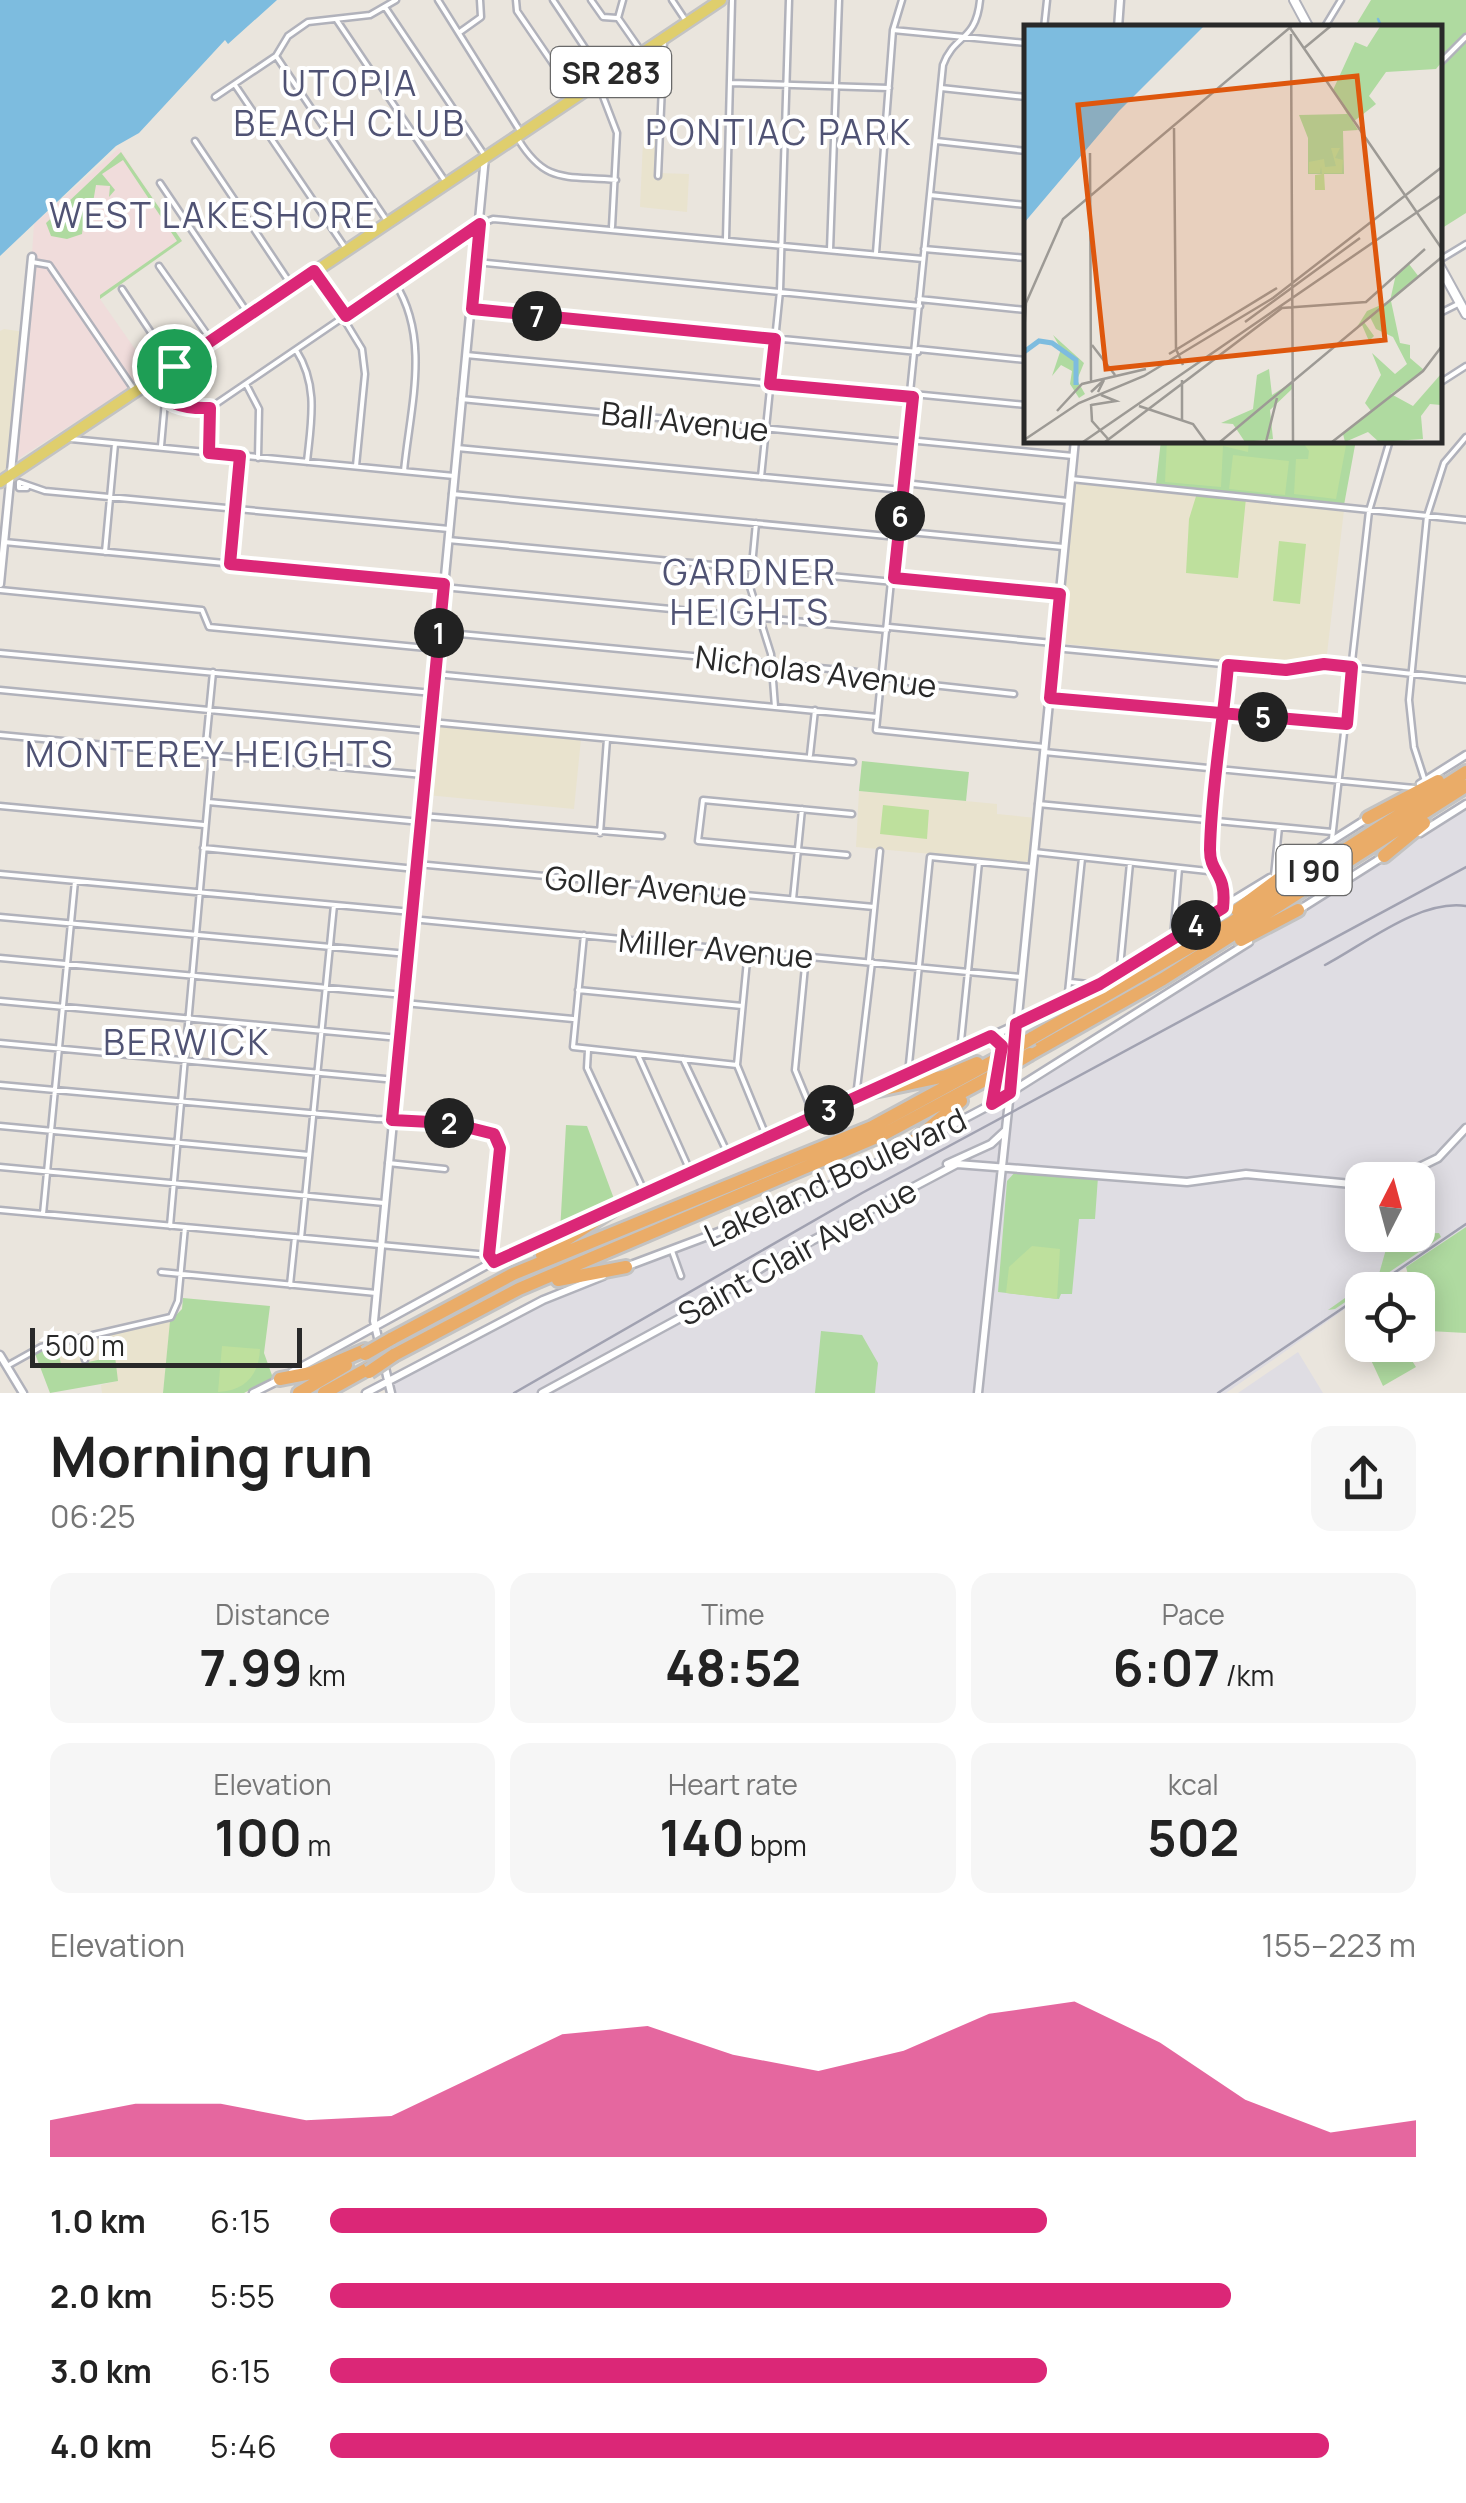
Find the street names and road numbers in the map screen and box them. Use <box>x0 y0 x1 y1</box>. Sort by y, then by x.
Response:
road number: SR 283 <box>551 47 671 97</box>
street label: Ball Avenue <box>599 390 771 452</box>
street label: Nicholas Avenue <box>693 634 939 708</box>
road number: I 90 <box>1276 845 1352 895</box>
street label: Goller Avenue <box>543 855 749 917</box>
street label: Miller Avenue <box>617 918 815 978</box>
street label: Lakeland Boulevard <box>697 1097 973 1257</box>
street label: Saint Clair Avenue <box>670 1168 924 1336</box>

